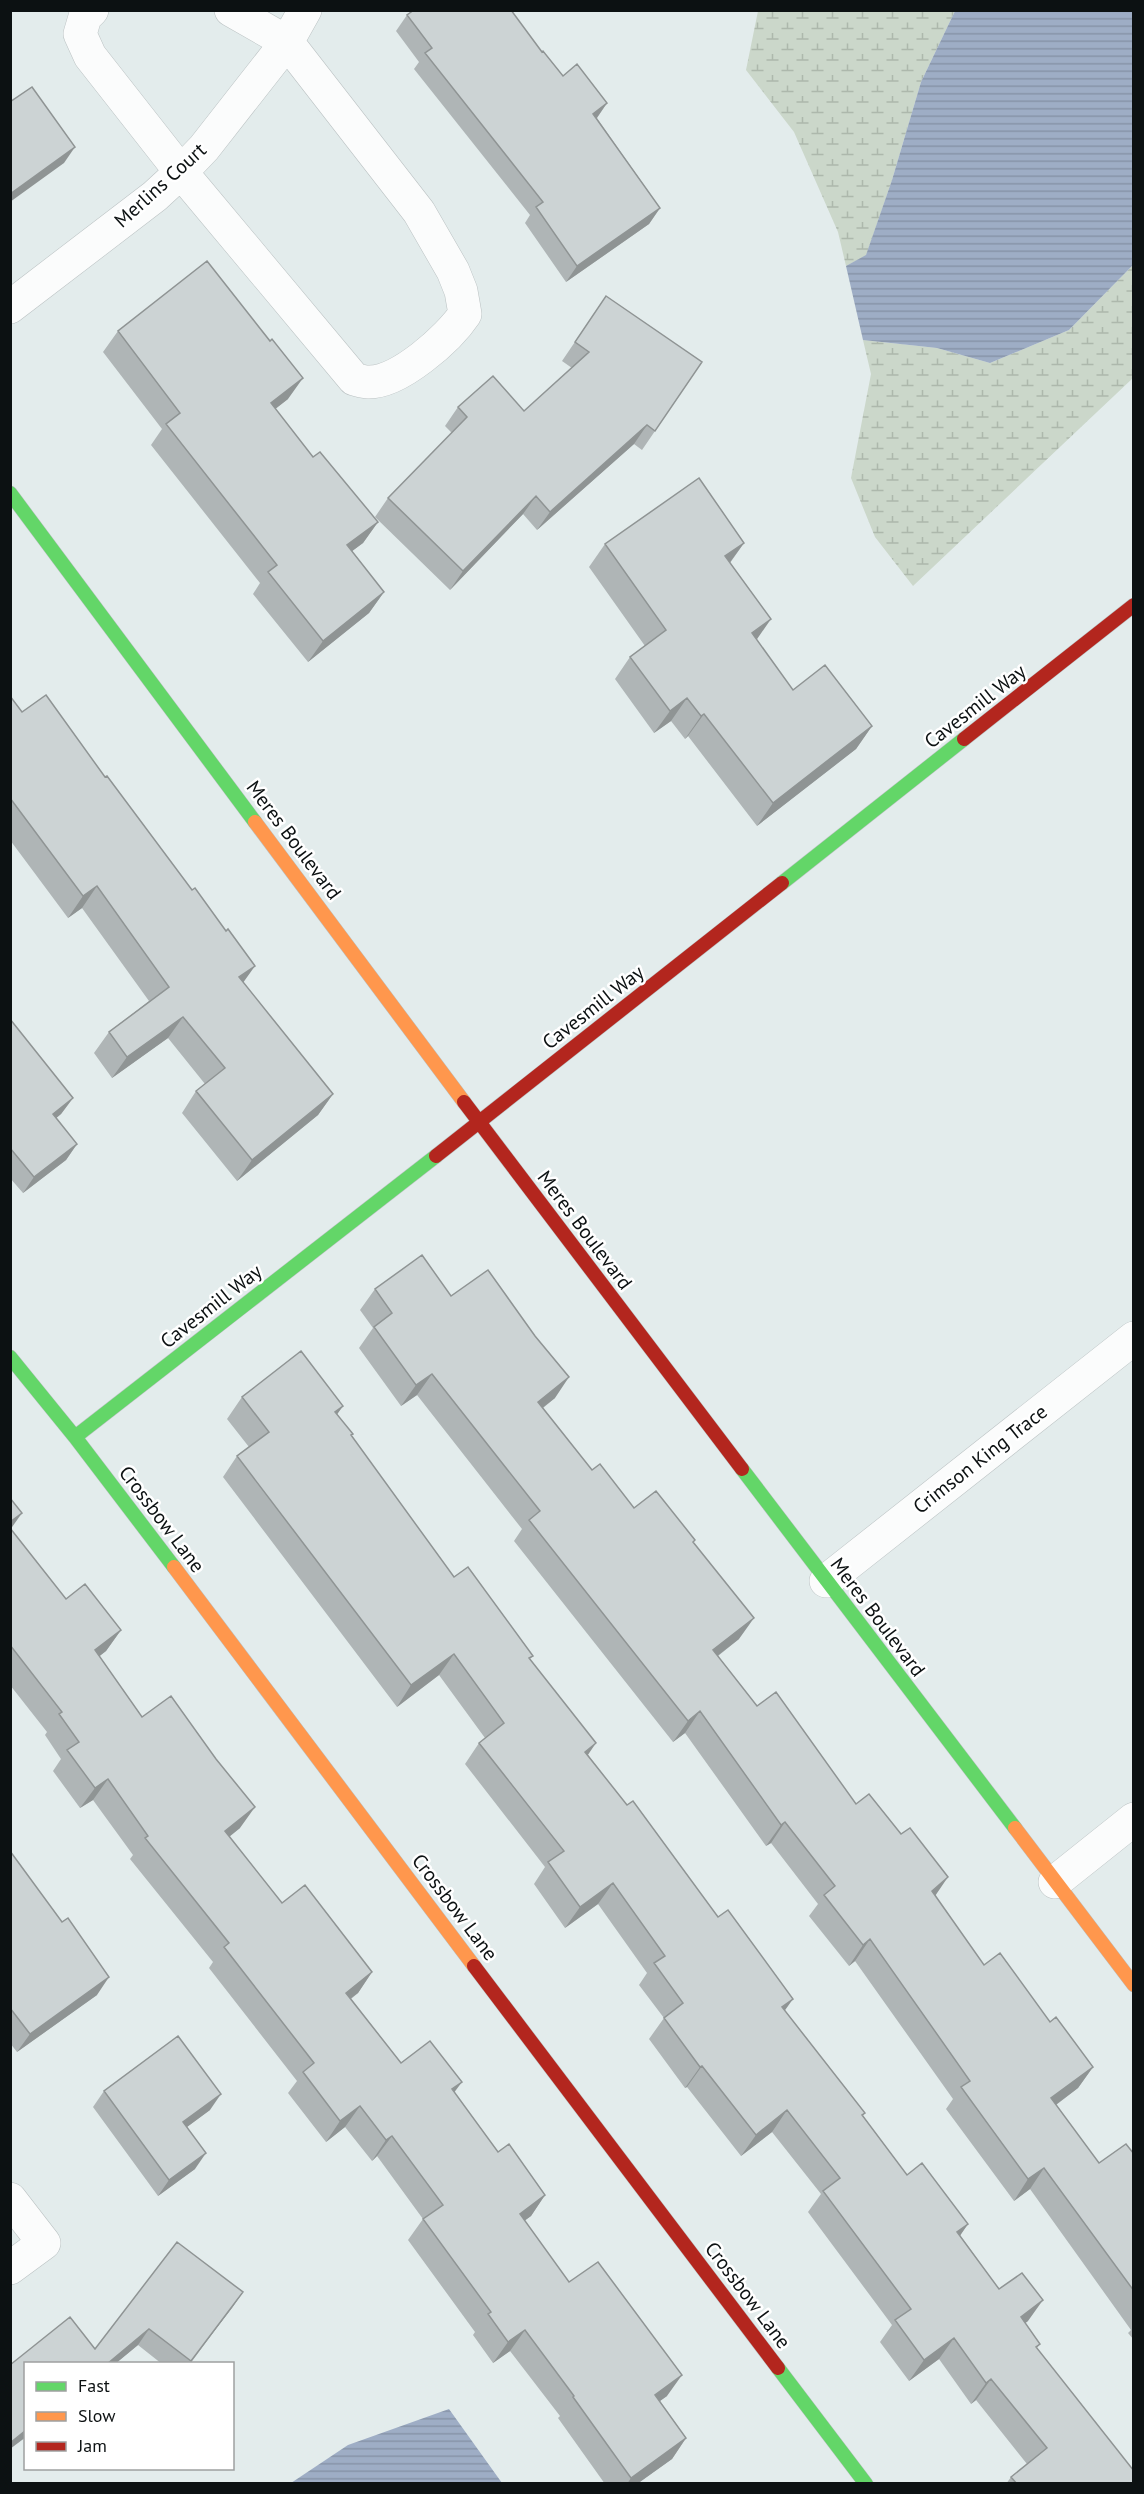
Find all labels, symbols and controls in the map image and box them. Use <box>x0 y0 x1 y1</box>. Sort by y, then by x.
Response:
street label: Merlins Court <box>109 137 212 233</box>
street label: Cavesmill Way <box>919 658 1032 754</box>
street label: Meres Boulevard <box>241 775 347 905</box>
street label: Cavesmill Way <box>537 959 650 1055</box>
street label: Meres Boulevard <box>532 1165 638 1295</box>
street label: Cavesmill Way <box>155 1258 268 1354</box>
street label: Crimson King Trace <box>908 1398 1052 1520</box>
street label: Crossbow Lane <box>113 1460 211 1578</box>
street label: Meres Boulevard <box>825 1552 931 1682</box>
street label: Crossbow Lane <box>406 1848 504 1966</box>
street label: Crossbow Lane <box>699 2236 797 2354</box>
legend <box>24 2362 234 2470</box>
text: Fast <box>78 2374 110 2397</box>
text: Slow <box>78 2404 116 2427</box>
text: Jam <box>77 2434 107 2457</box>

